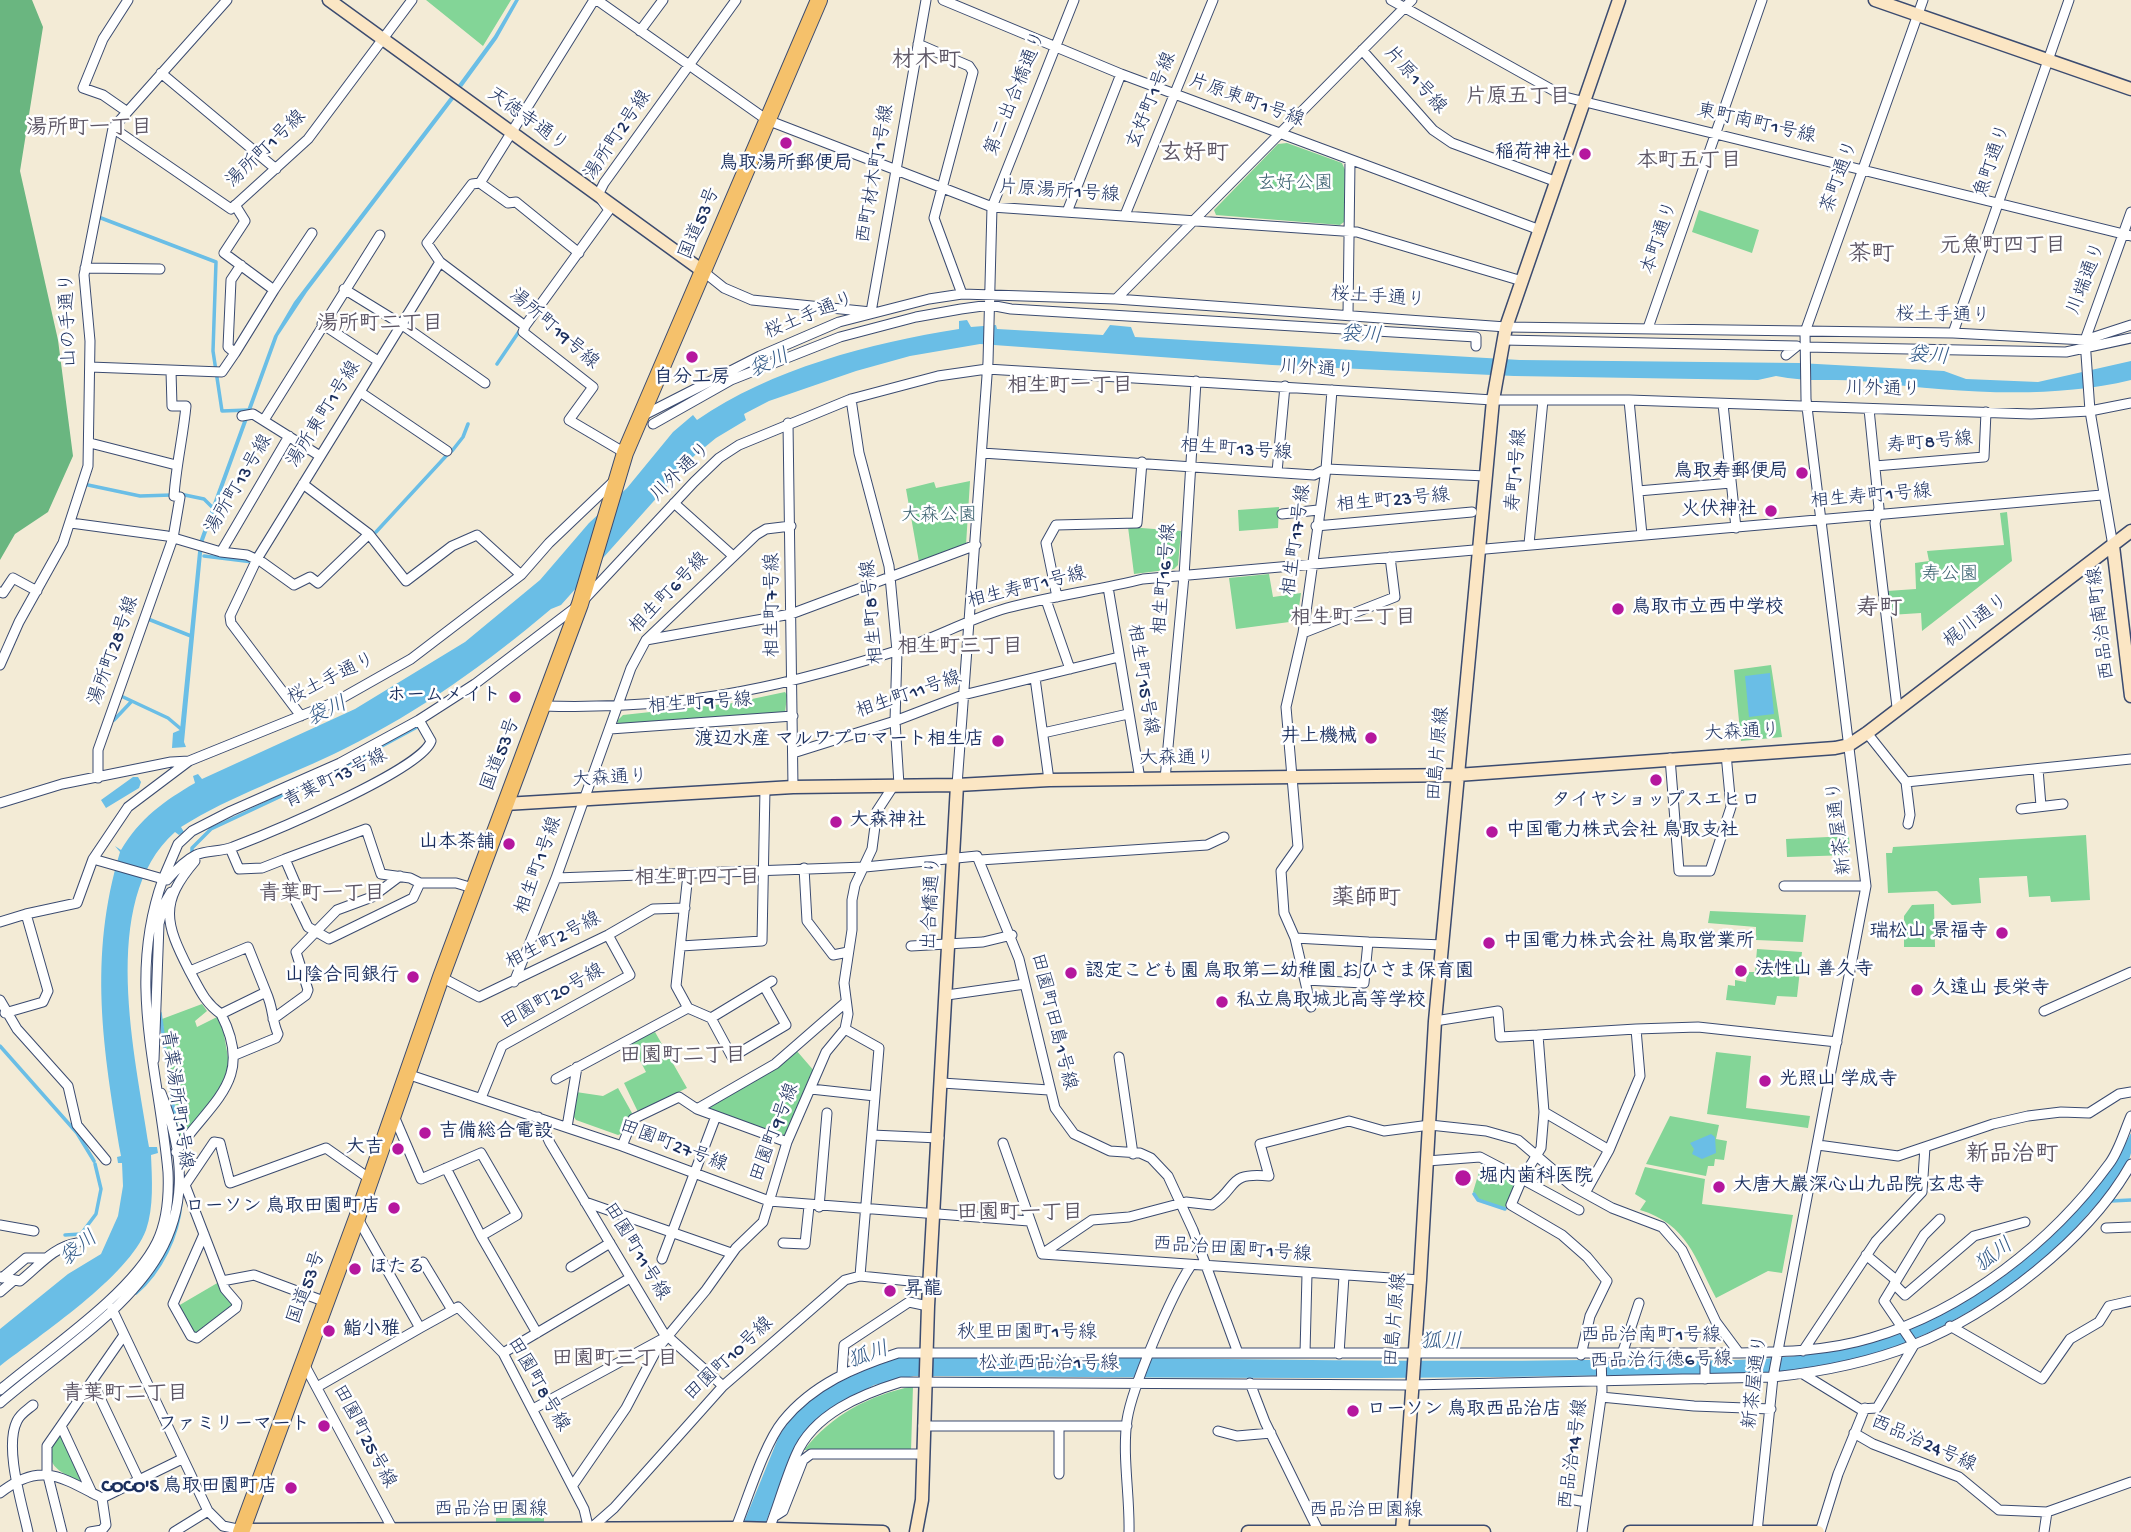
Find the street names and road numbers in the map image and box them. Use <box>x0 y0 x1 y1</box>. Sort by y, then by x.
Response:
street label: 第二出合橋通り <box>982 28 1052 160</box>
street label: 片原1号線 <box>1378 42 1450 120</box>
street label: 玄好町1号線 <box>1123 49 1183 153</box>
street label: 片原東町1号線 <box>1185 70 1307 134</box>
street label: 天徳寺通り <box>482 84 572 158</box>
street label: 湯所町2号線 <box>580 86 658 186</box>
street label: 東町南町1号線 <box>1694 100 1818 150</box>
street label: 西町材木町1号線 <box>854 103 900 245</box>
street label: 湯所町1号線 <box>222 106 312 194</box>
street label: 魚町通り <box>1971 121 2017 201</box>
street label: 茶町通り <box>1817 137 1865 217</box>
street label: 片原湯所1号線 <box>998 177 1120 209</box>
street label: 国道53号 <box>675 184 727 264</box>
street label: 本町通り <box>1638 198 1684 278</box>
street label: 川端通り <box>2064 239 2112 319</box>
street label: 山の手通り <box>57 272 83 368</box>
street label: 桜土手通り <box>1330 284 1426 314</box>
street label: 湯所町19号線 <box>503 285 603 375</box>
street label: 桜土手通り <box>762 289 858 345</box>
street label: 桜土手通り <box>1895 305 1991 329</box>
street label: 湯所東町1号線 <box>283 357 367 473</box>
street label: 川外通り <box>1278 357 1356 385</box>
street label: 川外通り <box>1845 379 1921 403</box>
street label: 寿町1号線 <box>1503 427 1533 513</box>
street label: 寿町8号線 <box>1886 429 1974 459</box>
street label: 湯所町13号線 <box>201 431 279 539</box>
street label: 相生町13号線 <box>1179 436 1293 466</box>
street label: 川外通り <box>647 438 717 508</box>
street label: 相生寿町1号線 <box>1809 481 1933 515</box>
street label: 相生町17号線 <box>1279 483 1317 597</box>
street label: 相生町23号線 <box>1335 486 1451 518</box>
street label: 相生町16号線 <box>1150 522 1182 636</box>
street label: 相生町6号線 <box>625 548 715 640</box>
street label: 相生町7号線 <box>763 553 785 657</box>
street label: 相生町8号線 <box>858 559 890 665</box>
street label: 相生寿町1号線 <box>965 563 1089 615</box>
street label: 西品治南町線 <box>2085 565 2121 681</box>
street label: 梶川通り <box>1940 590 2014 654</box>
street label: 湯所町28号線 <box>85 593 145 709</box>
street label: 相生町15号線 <box>1121 623 1161 737</box>
street label: 桜土手通り <box>284 649 380 711</box>
street label: 相生町11号線 <box>853 667 965 725</box>
street label: 相生町9号線 <box>647 690 753 720</box>
street label: 田島片原線 <box>1425 706 1455 802</box>
street label: 国道53号 <box>478 715 526 795</box>
street label: 大森通り <box>1703 721 1781 747</box>
street label: 青葉町13号線 <box>280 745 392 815</box>
street label: 大森通り <box>1139 749 1215 771</box>
street label: 大森通り <box>571 767 649 793</box>
street label: 新茶屋通り <box>1824 779 1858 877</box>
street label: 相生町1号線 <box>512 814 568 918</box>
street label: 出合橋通り <box>919 855 947 951</box>
street label: 相生町2号線 <box>502 908 606 976</box>
street label: 田園町田島1号線 <box>1024 951 1080 1093</box>
street label: 田園町20号線 <box>497 960 609 1036</box>
street label: 青葉湯所町1号線 <box>154 1029 196 1171</box>
street label: 田園町9号線 <box>747 1080 805 1186</box>
street label: 田園町27号線 <box>616 1116 730 1178</box>
street label: 田園町11号線 <box>597 1199 673 1305</box>
street label: 西品治田園町1号線 <box>1152 1234 1312 1268</box>
street label: 国道53号 <box>284 1248 332 1328</box>
street label: 田島片原線 <box>1382 1272 1412 1368</box>
street label: 田園町10号線 <box>681 1313 779 1407</box>
street label: 秋里田園町1号線 <box>957 1323 1097 1345</box>
street label: 西品治南町1号線 <box>1581 1326 1721 1348</box>
street label: 新茶屋通り <box>1740 1333 1774 1431</box>
street label: 田園町8号線 <box>501 1334 573 1436</box>
street label: 西品治行徳6号線 <box>1589 1349 1733 1375</box>
street label: 松並西品治1号線 <box>979 1354 1119 1376</box>
street label: 田園町25号線 <box>326 1381 400 1493</box>
street label: 西品治14号線 <box>1556 1397 1594 1511</box>
street label: 西品治24号線 <box>1867 1412 1979 1478</box>
street label: 西品治田園線 <box>434 1500 548 1522</box>
street label: 西品治田園線 <box>1309 1501 1423 1523</box>

